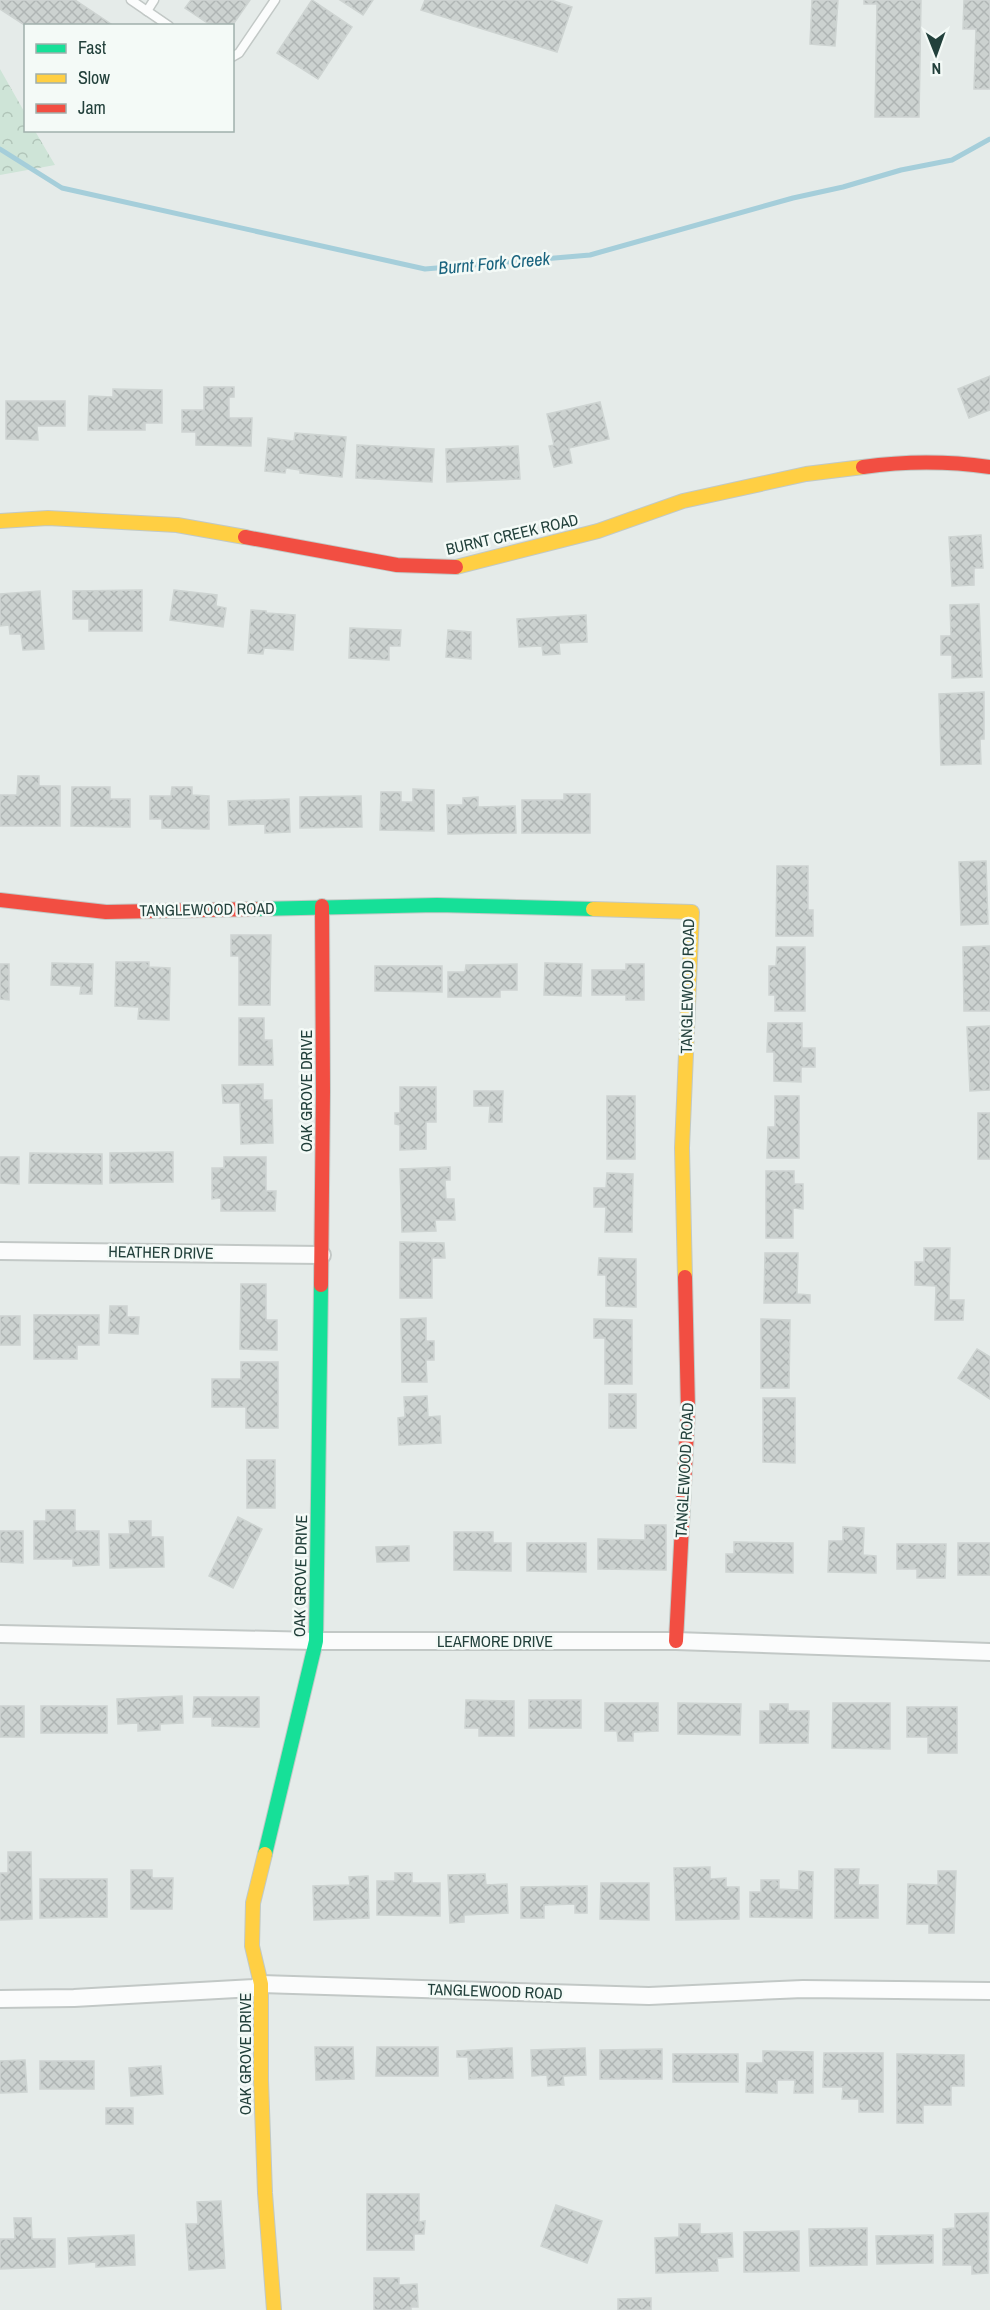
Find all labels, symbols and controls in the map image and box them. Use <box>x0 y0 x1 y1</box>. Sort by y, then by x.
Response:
legend <box>24 24 234 132</box>
north arrow <box>906 24 966 84</box>
text: Fast <box>78 35 106 60</box>
text: N <box>931 58 941 80</box>
text: Slow <box>78 65 110 90</box>
text: Jam <box>78 95 106 120</box>
water label: Burnt Fork Creek <box>437 246 551 280</box>
street label: BURNT CREEK ROAD <box>444 508 580 560</box>
street label: TANGLEWOOD ROAD <box>139 897 275 921</box>
street label: TANGLEWOOD ROAD <box>675 918 699 1054</box>
street label: OAK GROVE DRIVE <box>295 1030 317 1152</box>
street label: HEATHER DRIVE <box>108 1240 214 1264</box>
street label: TANGLEWOOD ROAD <box>669 1402 699 1538</box>
street label: OAK GROVE DRIVE <box>288 1515 312 1637</box>
street label: LEAFMORE DRIVE <box>437 1630 553 1652</box>
street label: TANGLEWOOD ROAD <box>427 1978 563 2004</box>
street label: OAK GROVE DRIVE <box>234 1993 256 2115</box>

